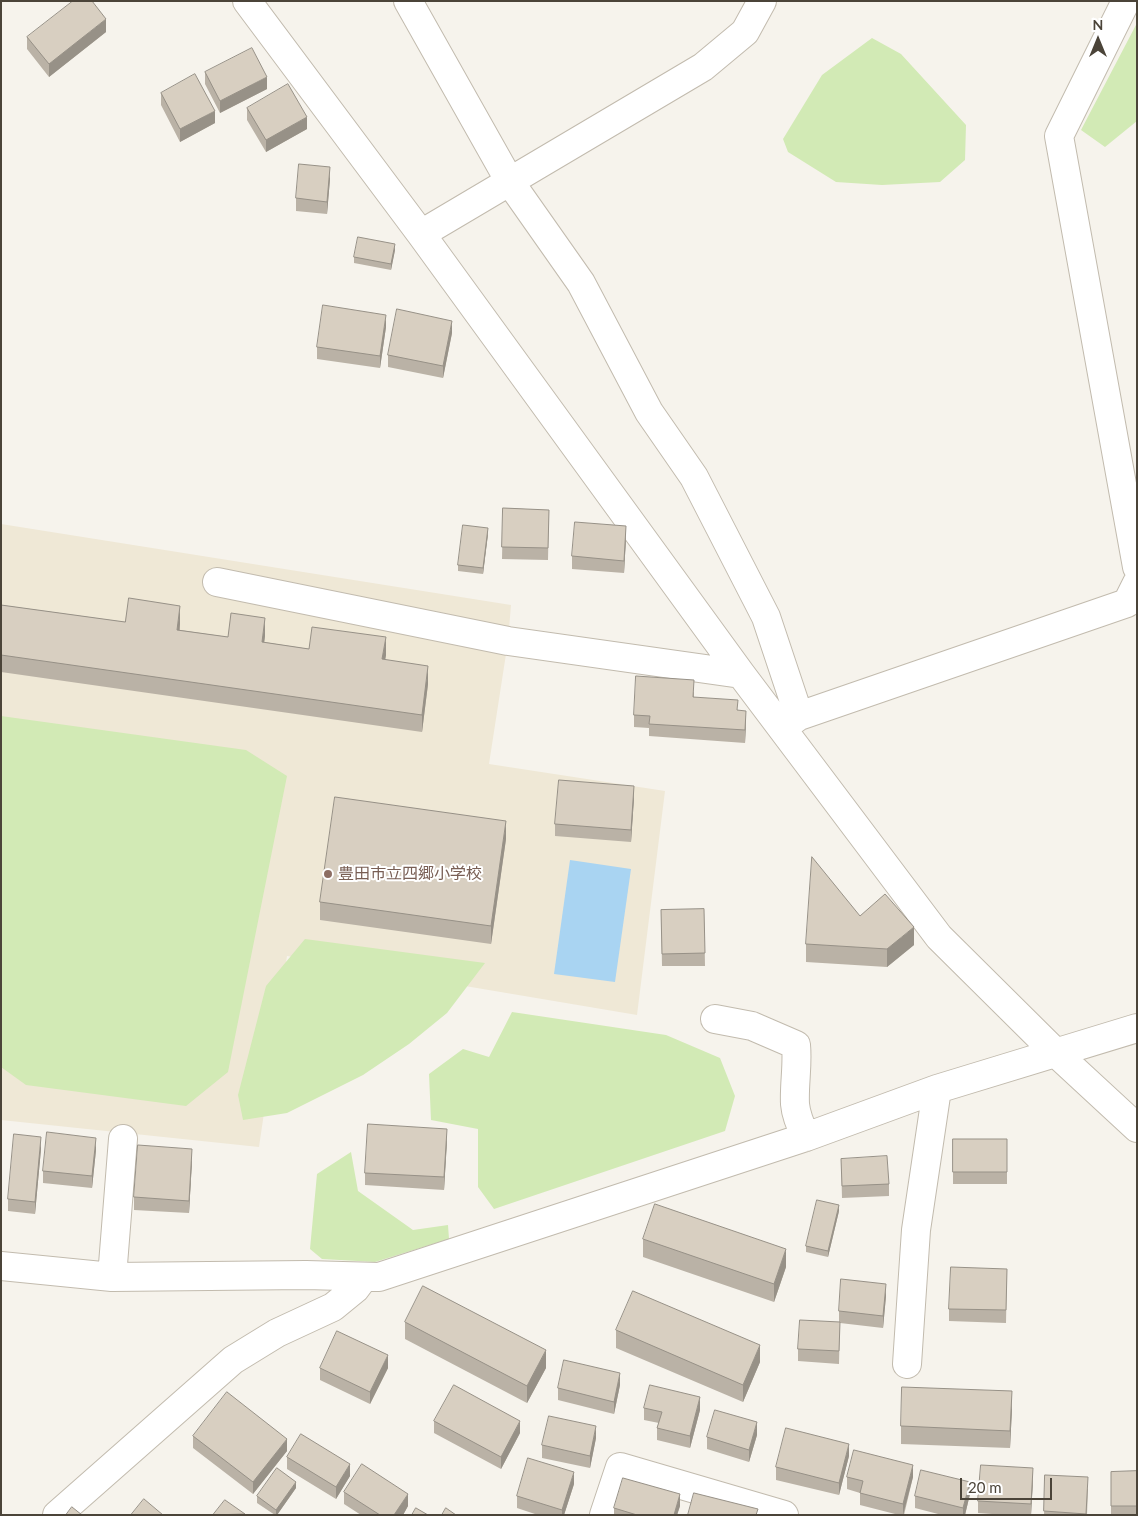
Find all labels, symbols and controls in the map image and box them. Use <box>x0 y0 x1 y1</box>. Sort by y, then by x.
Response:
north arrow <box>1073 15 1123 65</box>
text: N <box>1093 16 1103 33</box>
place label: 豊田市立四郷小学校 <box>338 864 482 884</box>
marker: 豊田市立四郷小学校 <box>322 868 334 880</box>
scale bar <box>963 1468 1056 1500</box>
text: 20 m <box>968 1478 1002 1496</box>

